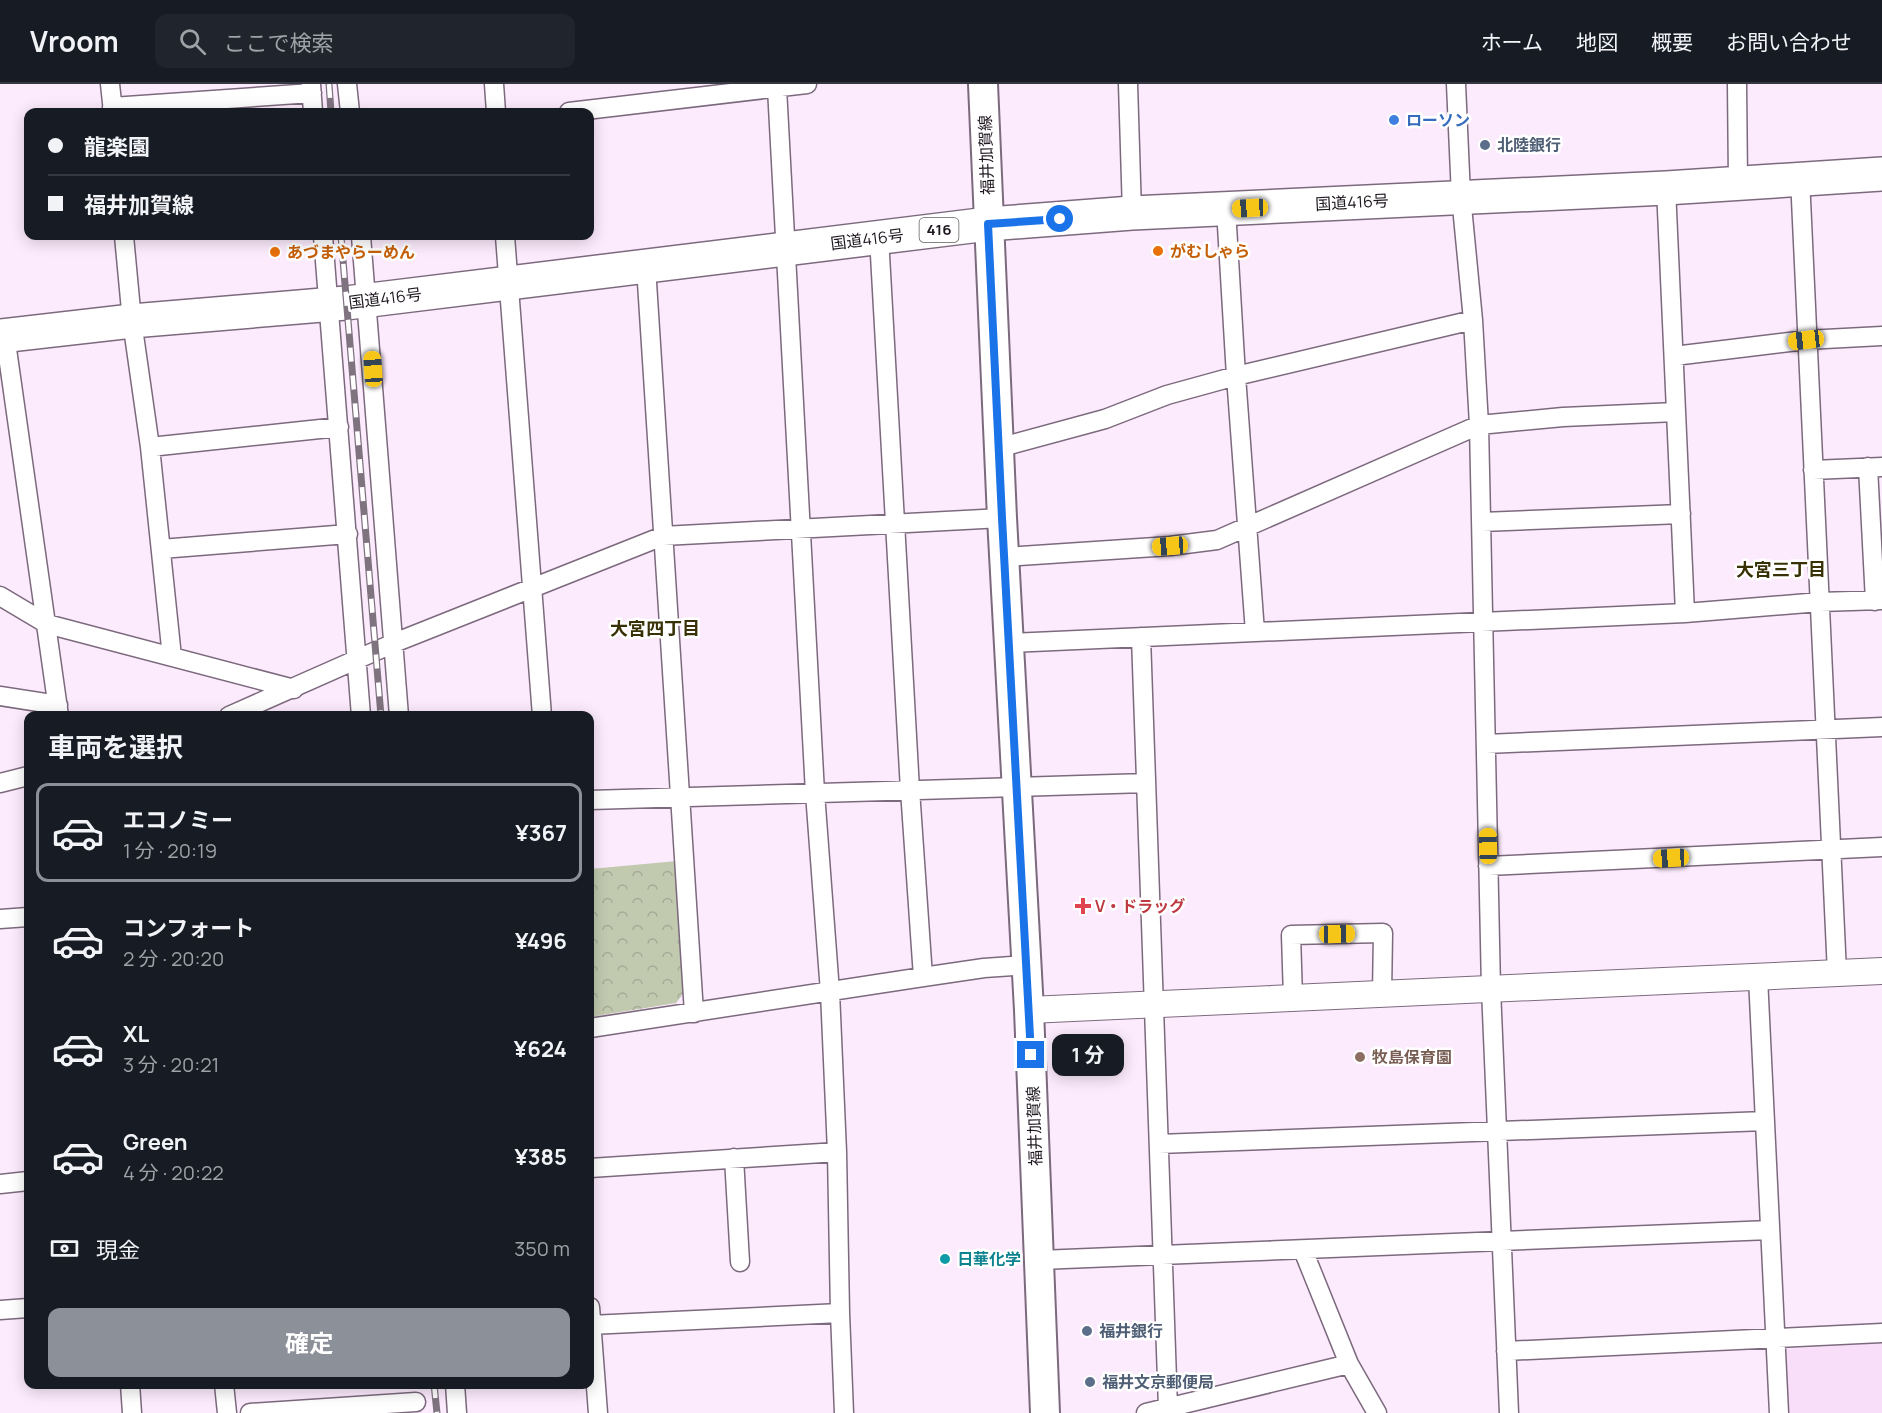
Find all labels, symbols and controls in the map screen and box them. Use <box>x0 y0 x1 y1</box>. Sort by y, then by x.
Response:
search box <box>155 14 575 68</box>
text: Vroom <box>30 22 119 60</box>
icon: search <box>176 25 209 58</box>
text: ここで検索 <box>224 28 334 58</box>
text: ホーム <box>1481 28 1543 56</box>
text: 地図 <box>1576 28 1618 56</box>
text: 概要 <box>1651 28 1693 56</box>
text: お問い合わせ <box>1726 28 1852 56</box>
place label: ローソン <box>1406 109 1470 131</box>
marker: ローソン <box>1387 113 1401 127</box>
street label: 福井加賀線 <box>974 115 998 195</box>
text: 龍楽園 <box>84 132 150 162</box>
place label: 北陸銀行 <box>1497 134 1561 156</box>
marker: 北陸銀行 <box>1478 138 1492 152</box>
street label: 国道416号 <box>1315 189 1389 215</box>
text: 福井加賀線 <box>84 190 194 220</box>
car <box>1232 198 1268 218</box>
route start <box>1046 205 1073 232</box>
road number: 416 <box>920 218 958 242</box>
street label: 国道416号 <box>829 224 905 254</box>
place label: がむしゃら <box>1170 240 1250 262</box>
place label: あづまやらーめん <box>287 241 415 263</box>
marker: がむしゃら <box>1151 244 1165 258</box>
marker: あづまやらーめん <box>268 245 282 259</box>
street label: 国道416号 <box>347 283 423 313</box>
car <box>1787 329 1825 351</box>
car <box>363 350 383 388</box>
car <box>1151 536 1189 556</box>
district label: 大宮三丁目 <box>1736 557 1826 581</box>
district label: 大宮四丁目 <box>610 616 700 640</box>
text: 車両を選択 <box>48 728 183 765</box>
text: エコノミー <box>123 805 233 835</box>
icon: car <box>51 806 105 860</box>
text: ¥367 <box>515 818 567 848</box>
car <box>1479 828 1497 864</box>
text: 1 分 · 20:19 <box>123 837 217 864</box>
car <box>1653 848 1689 868</box>
place label: V・ドラッグ <box>1095 895 1185 917</box>
marker: V・ドラッグ <box>1076 899 1090 913</box>
text: コンフォート <box>123 913 254 943</box>
icon: car <box>51 914 105 968</box>
car <box>1319 925 1355 943</box>
text: ¥496 <box>515 926 567 956</box>
text: 2 分 · 20:20 <box>123 945 224 972</box>
text: XL <box>123 1019 149 1049</box>
icon: car <box>51 1022 105 1076</box>
text: ¥624 <box>514 1034 567 1064</box>
callout: 1 分 <box>1052 1034 1124 1076</box>
route end <box>1017 1041 1044 1068</box>
text: 1 分 <box>1072 1041 1104 1068</box>
place label: 牧島保育園 <box>1372 1046 1452 1068</box>
marker: 牧島保育園 <box>1353 1050 1367 1064</box>
text: 3 分 · 20:21 <box>123 1051 219 1078</box>
street label: 福井加賀線 <box>1022 1086 1046 1166</box>
text: Green <box>123 1127 188 1157</box>
icon: car <box>51 1130 105 1184</box>
text: ¥385 <box>514 1142 567 1172</box>
text: 4 分 · 20:22 <box>123 1159 224 1186</box>
icon: cash <box>48 1232 81 1265</box>
text: 現金 <box>96 1235 140 1265</box>
text: 350 m <box>514 1235 570 1262</box>
place label: 日華化学 <box>957 1248 1021 1270</box>
marker: 日華化学 <box>938 1252 952 1266</box>
button: 確定 <box>48 1308 570 1377</box>
place label: 福井銀行 <box>1099 1320 1163 1342</box>
marker: 福井銀行 <box>1080 1324 1094 1338</box>
place label: 福井文京郵便局 <box>1102 1371 1214 1393</box>
marker: 福井文京郵便局 <box>1083 1375 1097 1389</box>

